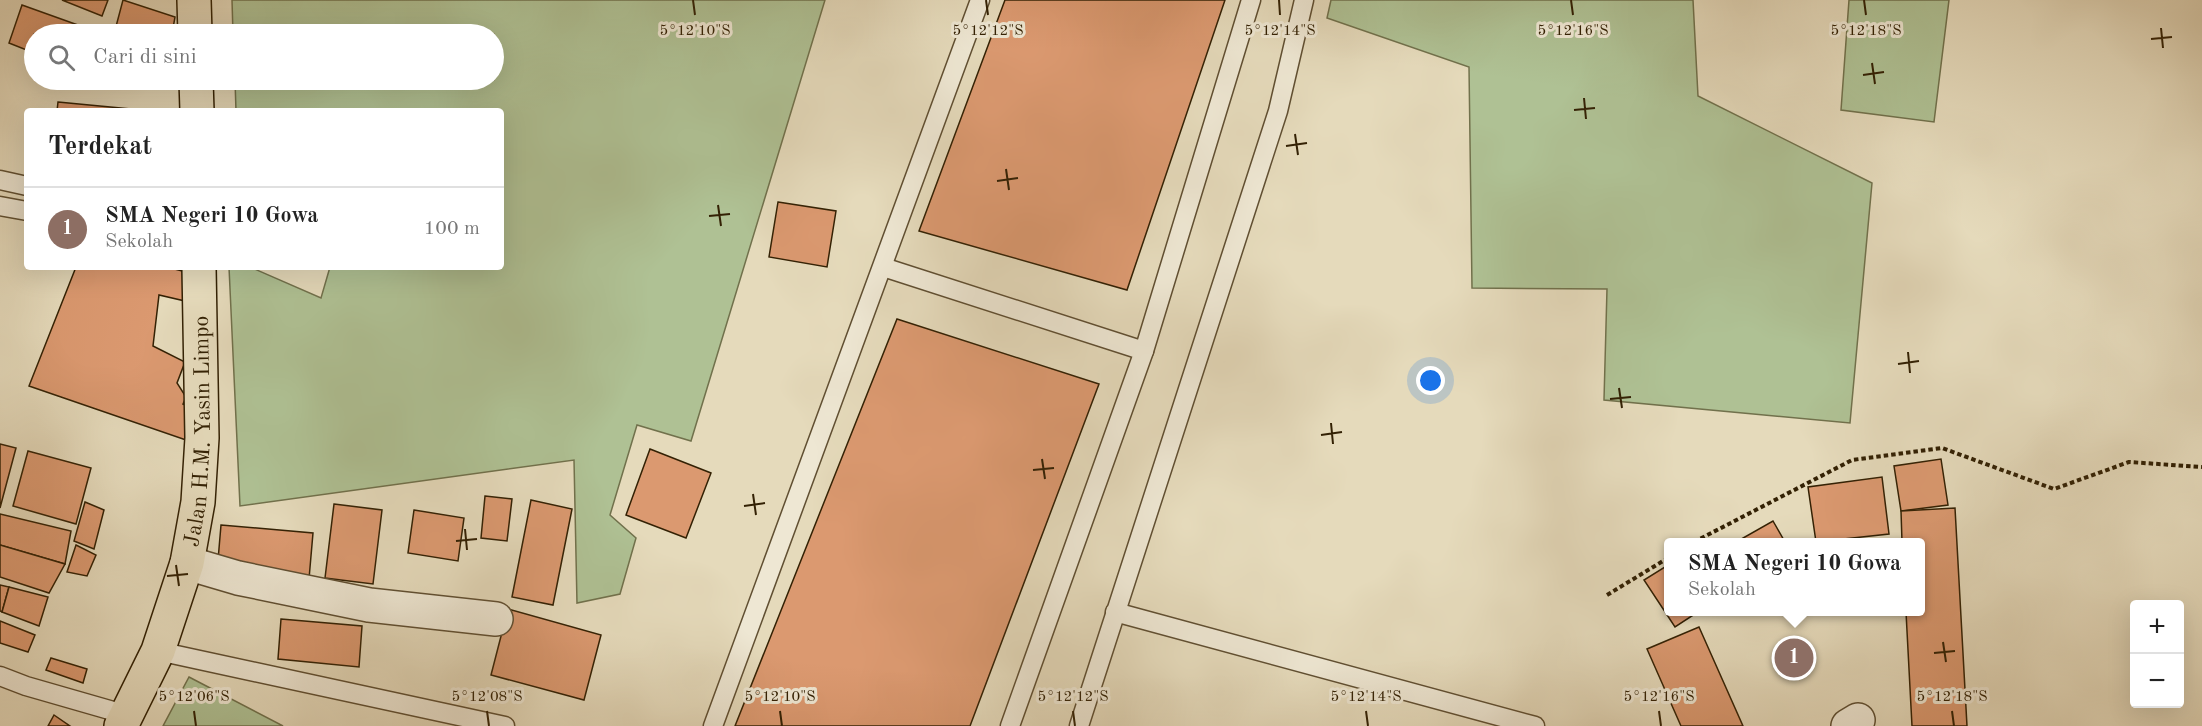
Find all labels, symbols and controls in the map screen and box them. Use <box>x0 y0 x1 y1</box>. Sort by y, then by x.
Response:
search box <box>24 24 504 90</box>
text: 5°12'10"S <box>659 24 731 39</box>
text: 5°12'12"S <box>952 24 1024 39</box>
text: 5°12'14"S <box>1244 24 1316 39</box>
text: 5°12'16"S <box>1537 24 1609 39</box>
text: 5°12'18"S <box>1830 24 1902 39</box>
icon: search <box>45 41 78 74</box>
text: Cari di sini <box>93 46 197 68</box>
text: Terdekat <box>48 134 152 160</box>
text: SMA Negeri 10 Gowa <box>105 205 319 227</box>
text: 1 <box>62 219 73 239</box>
text: 100 m <box>424 219 480 239</box>
text: Sekolah <box>105 232 173 252</box>
street label: Jalan H.M. Yasin Limpo <box>181 315 215 549</box>
your location <box>1416 366 1445 395</box>
popup <box>1664 538 1925 616</box>
text: SMA Negeri 10 Gowa <box>1688 553 1901 575</box>
text: Sekolah <box>1688 580 1756 600</box>
map controls <box>2130 600 2184 708</box>
button: + <box>2130 600 2184 654</box>
pin: 1 <box>1774 636 1814 680</box>
button: − <box>2130 654 2184 708</box>
text: 5°12'06"S <box>158 690 230 705</box>
text: 5°12'08"S <box>451 690 523 705</box>
text: 5°12'10"S <box>744 690 816 705</box>
text: 5°12'12"S <box>1037 690 1109 705</box>
text: 5°12'14"S <box>1330 690 1402 705</box>
text: 5°12'16"S <box>1623 690 1695 705</box>
text: 5°12'18"S <box>1916 690 1988 705</box>

